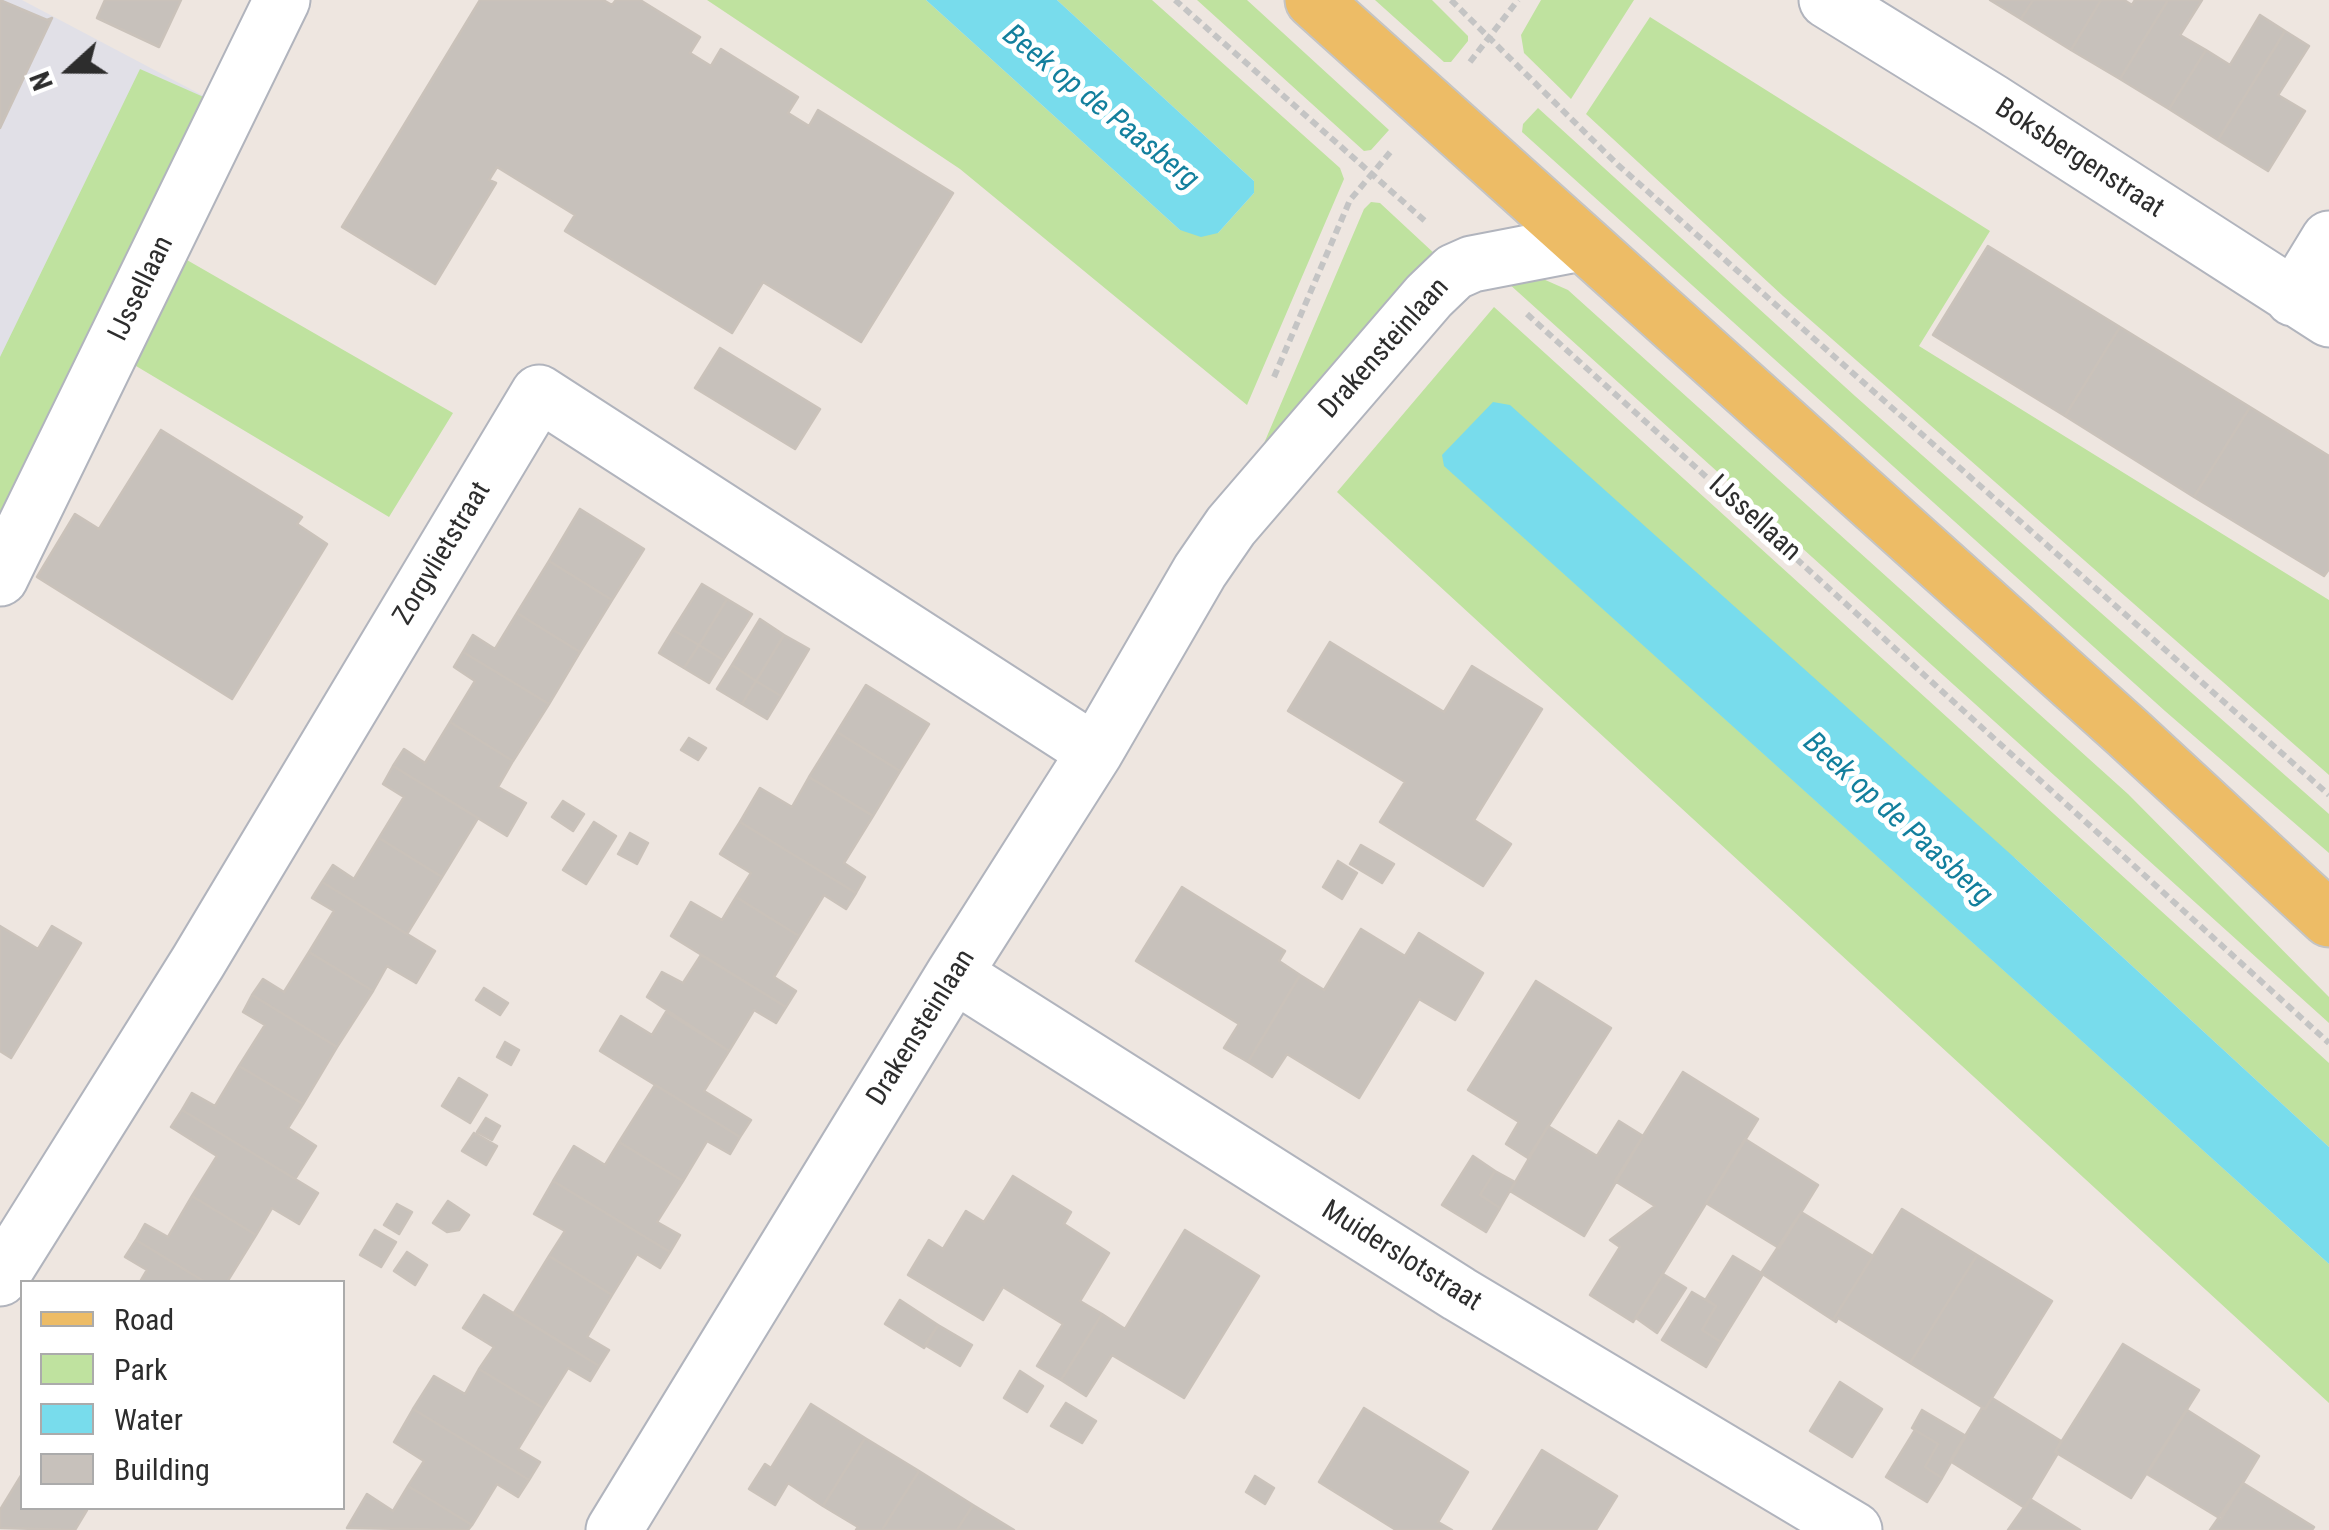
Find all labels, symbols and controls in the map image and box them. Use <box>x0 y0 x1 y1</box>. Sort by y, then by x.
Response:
water label: Beek op de Paasberg <box>995 18 1205 198</box>
north arrow <box>20 20 120 120</box>
text: N <box>23 67 60 95</box>
street label: Boksbergenstraat <box>1988 92 2170 226</box>
street label: IJssellaan <box>102 231 182 347</box>
street label: Drakensteinlaan <box>1313 272 1457 426</box>
street label: IJssellaan <box>1701 469 1807 569</box>
street label: Zorgvlietstraat <box>387 476 499 632</box>
water label: Beek op de Paasberg <box>1795 726 1999 914</box>
street label: Drakensteinlaan <box>861 944 983 1112</box>
street label: Muiderslotstraat <box>1315 1194 1487 1320</box>
legend <box>20 1280 345 1510</box>
text: Road <box>114 1302 174 1337</box>
text: Park <box>114 1352 168 1387</box>
text: Water <box>114 1402 183 1437</box>
text: Building <box>114 1452 210 1487</box>

